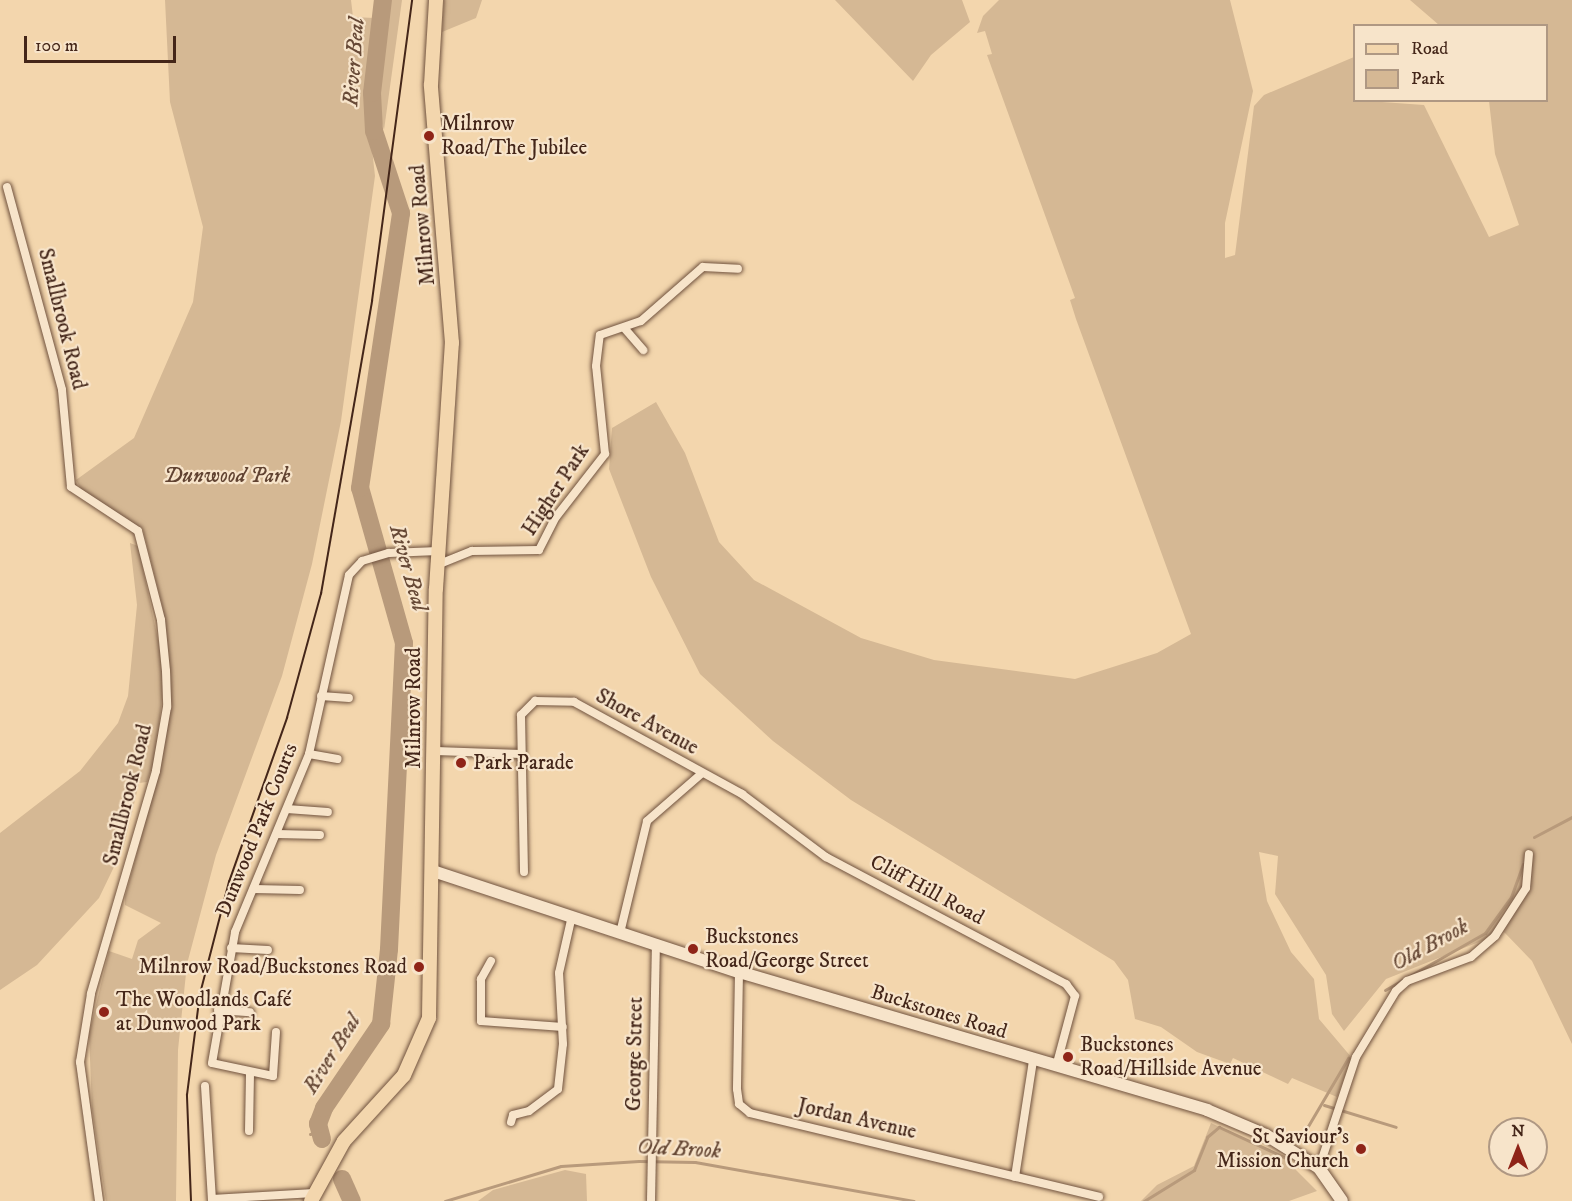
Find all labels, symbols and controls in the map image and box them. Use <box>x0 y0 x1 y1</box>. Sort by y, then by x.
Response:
water label: River Beal <box>338 17 370 107</box>
scale bar <box>27 24 178 62</box>
legend <box>1353 24 1548 102</box>
text: 100 m <box>35 35 78 57</box>
text: Road <box>1411 38 1448 60</box>
text: Park <box>1411 68 1445 90</box>
place label: Milnrow Road/The Jubilee <box>441 111 587 161</box>
marker: Milnrow Road/The Jubilee <box>422 129 436 143</box>
street label: Milnrow Road <box>405 163 441 287</box>
street label: Smallbrook Road <box>32 246 92 392</box>
street label: Higher Park <box>517 439 595 541</box>
park label: Dunwood Park <box>164 463 290 489</box>
water label: River Beal <box>383 522 433 614</box>
street label: Milnrow Road <box>401 647 427 769</box>
street label: Shore Avenue <box>591 683 703 761</box>
street label: Smallbrook Road <box>98 722 158 868</box>
street label: Dunwood Park Courts <box>211 739 303 921</box>
place label: Park Parade <box>473 750 574 776</box>
marker: Park Parade <box>454 756 468 770</box>
street label: Cliff Hill Road <box>866 849 988 931</box>
water label: Old Brook <box>1387 913 1473 977</box>
place label: Buckstones Road/George Street <box>705 924 869 974</box>
marker: Buckstones Road/George Street <box>686 942 700 956</box>
place label: Milnrow Road/Buckstones Road <box>139 954 407 980</box>
marker: Milnrow Road/Buckstones Road <box>412 960 426 974</box>
street label: Buckstones Road <box>868 979 1010 1045</box>
place label: The Woodlands Café at Dunwood Park <box>116 987 291 1037</box>
street label: George Street <box>621 997 649 1111</box>
marker: The Woodlands Café at Dunwood Park <box>97 1005 111 1019</box>
water label: River Beal <box>297 1009 367 1099</box>
place label: Buckstones Road/Hillside Avenue <box>1080 1032 1262 1082</box>
marker: Buckstones Road/Hillside Avenue <box>1061 1050 1075 1064</box>
street label: Jordan Avenue <box>795 1093 919 1145</box>
north arrow <box>1488 1117 1548 1177</box>
text: N <box>1511 1121 1525 1141</box>
place label: St Saviour's Mission Church <box>1216 1124 1349 1174</box>
water label: Old Brook <box>636 1134 722 1164</box>
marker: St Saviour's Mission Church <box>1354 1142 1368 1156</box>

